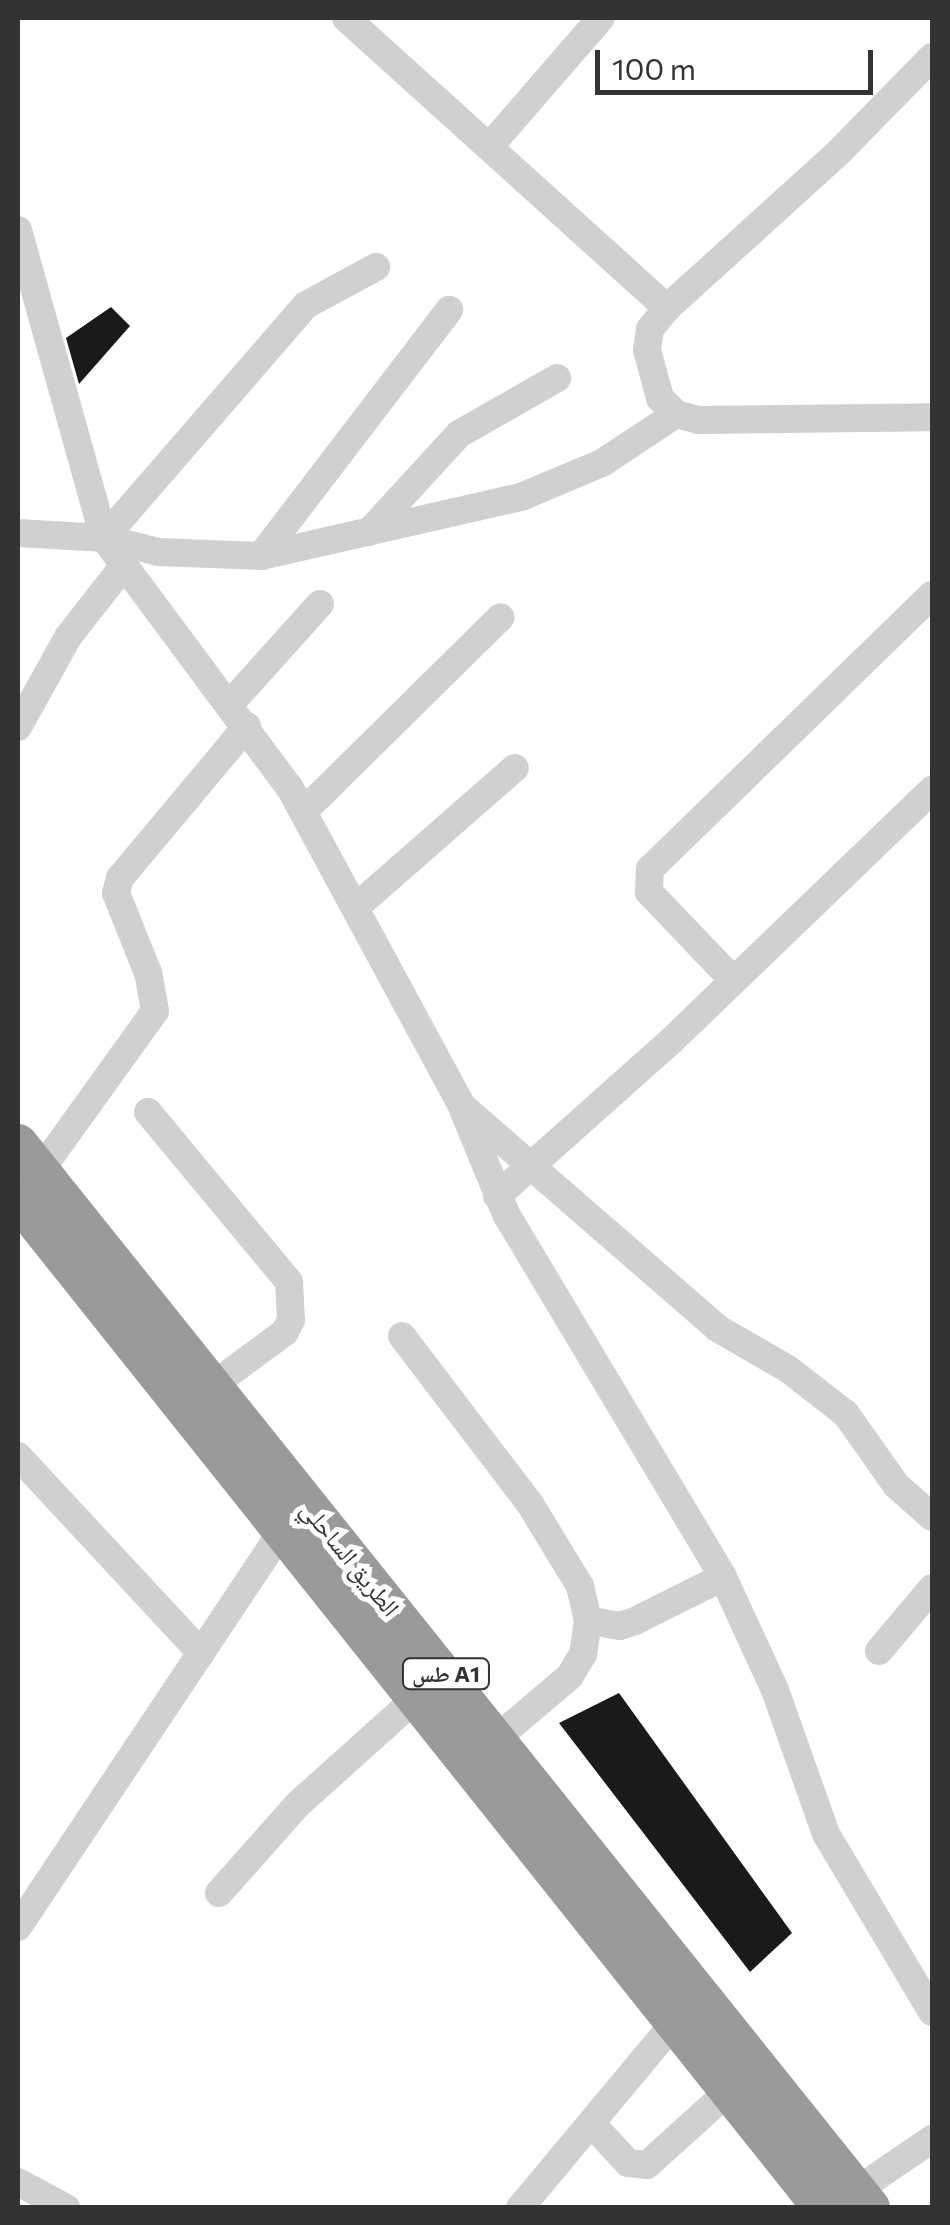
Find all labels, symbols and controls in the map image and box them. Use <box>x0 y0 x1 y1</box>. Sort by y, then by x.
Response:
scale bar <box>600 30 878 92</box>
text: 100 m <box>612 49 696 86</box>
street label: الطريق الساحلي <box>295 1494 407 1622</box>
road number: طس A1 <box>401 1657 491 1691</box>

